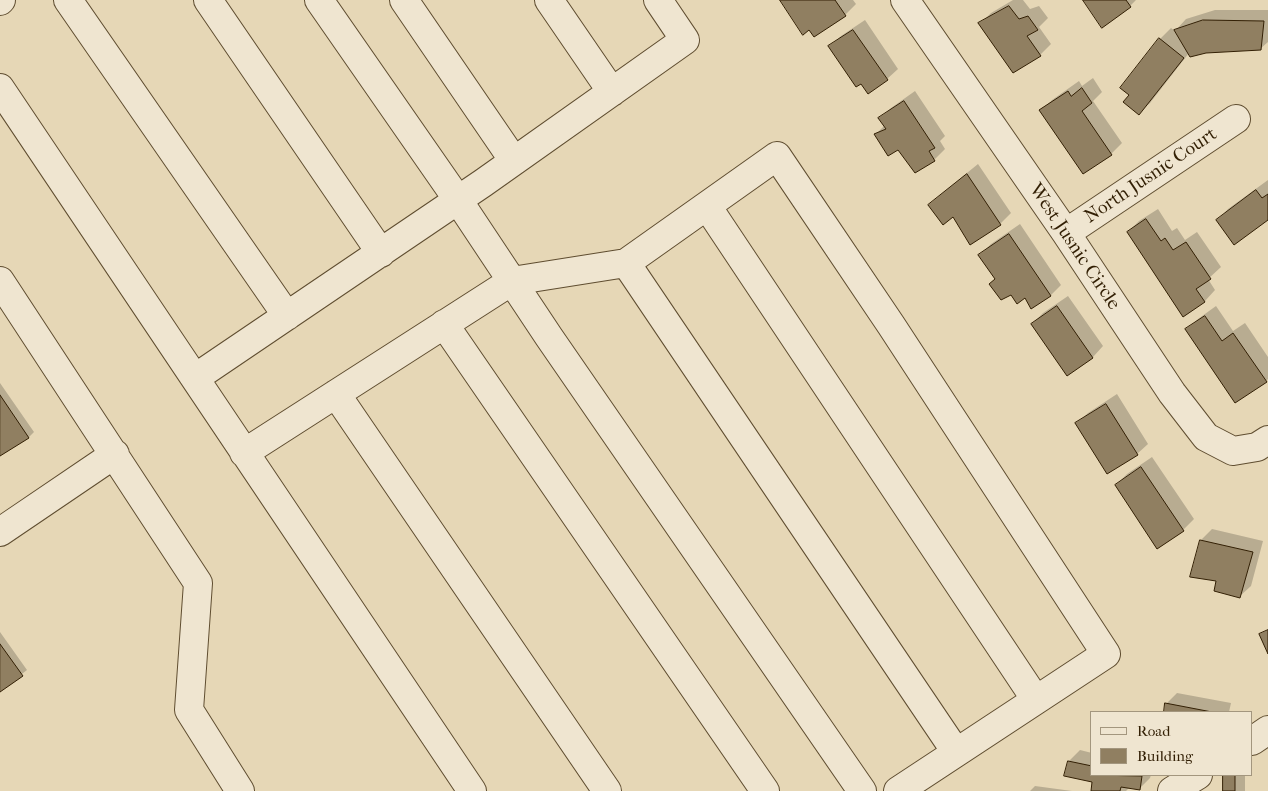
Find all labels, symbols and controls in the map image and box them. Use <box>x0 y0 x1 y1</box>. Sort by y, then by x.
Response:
street label: North Jusnic Court <box>1080 123 1222 229</box>
street label: West Jusnic Circle <box>1023 180 1125 314</box>
legend <box>1090 711 1253 776</box>
text: Road <box>1137 722 1170 740</box>
text: Building <box>1137 747 1193 765</box>

